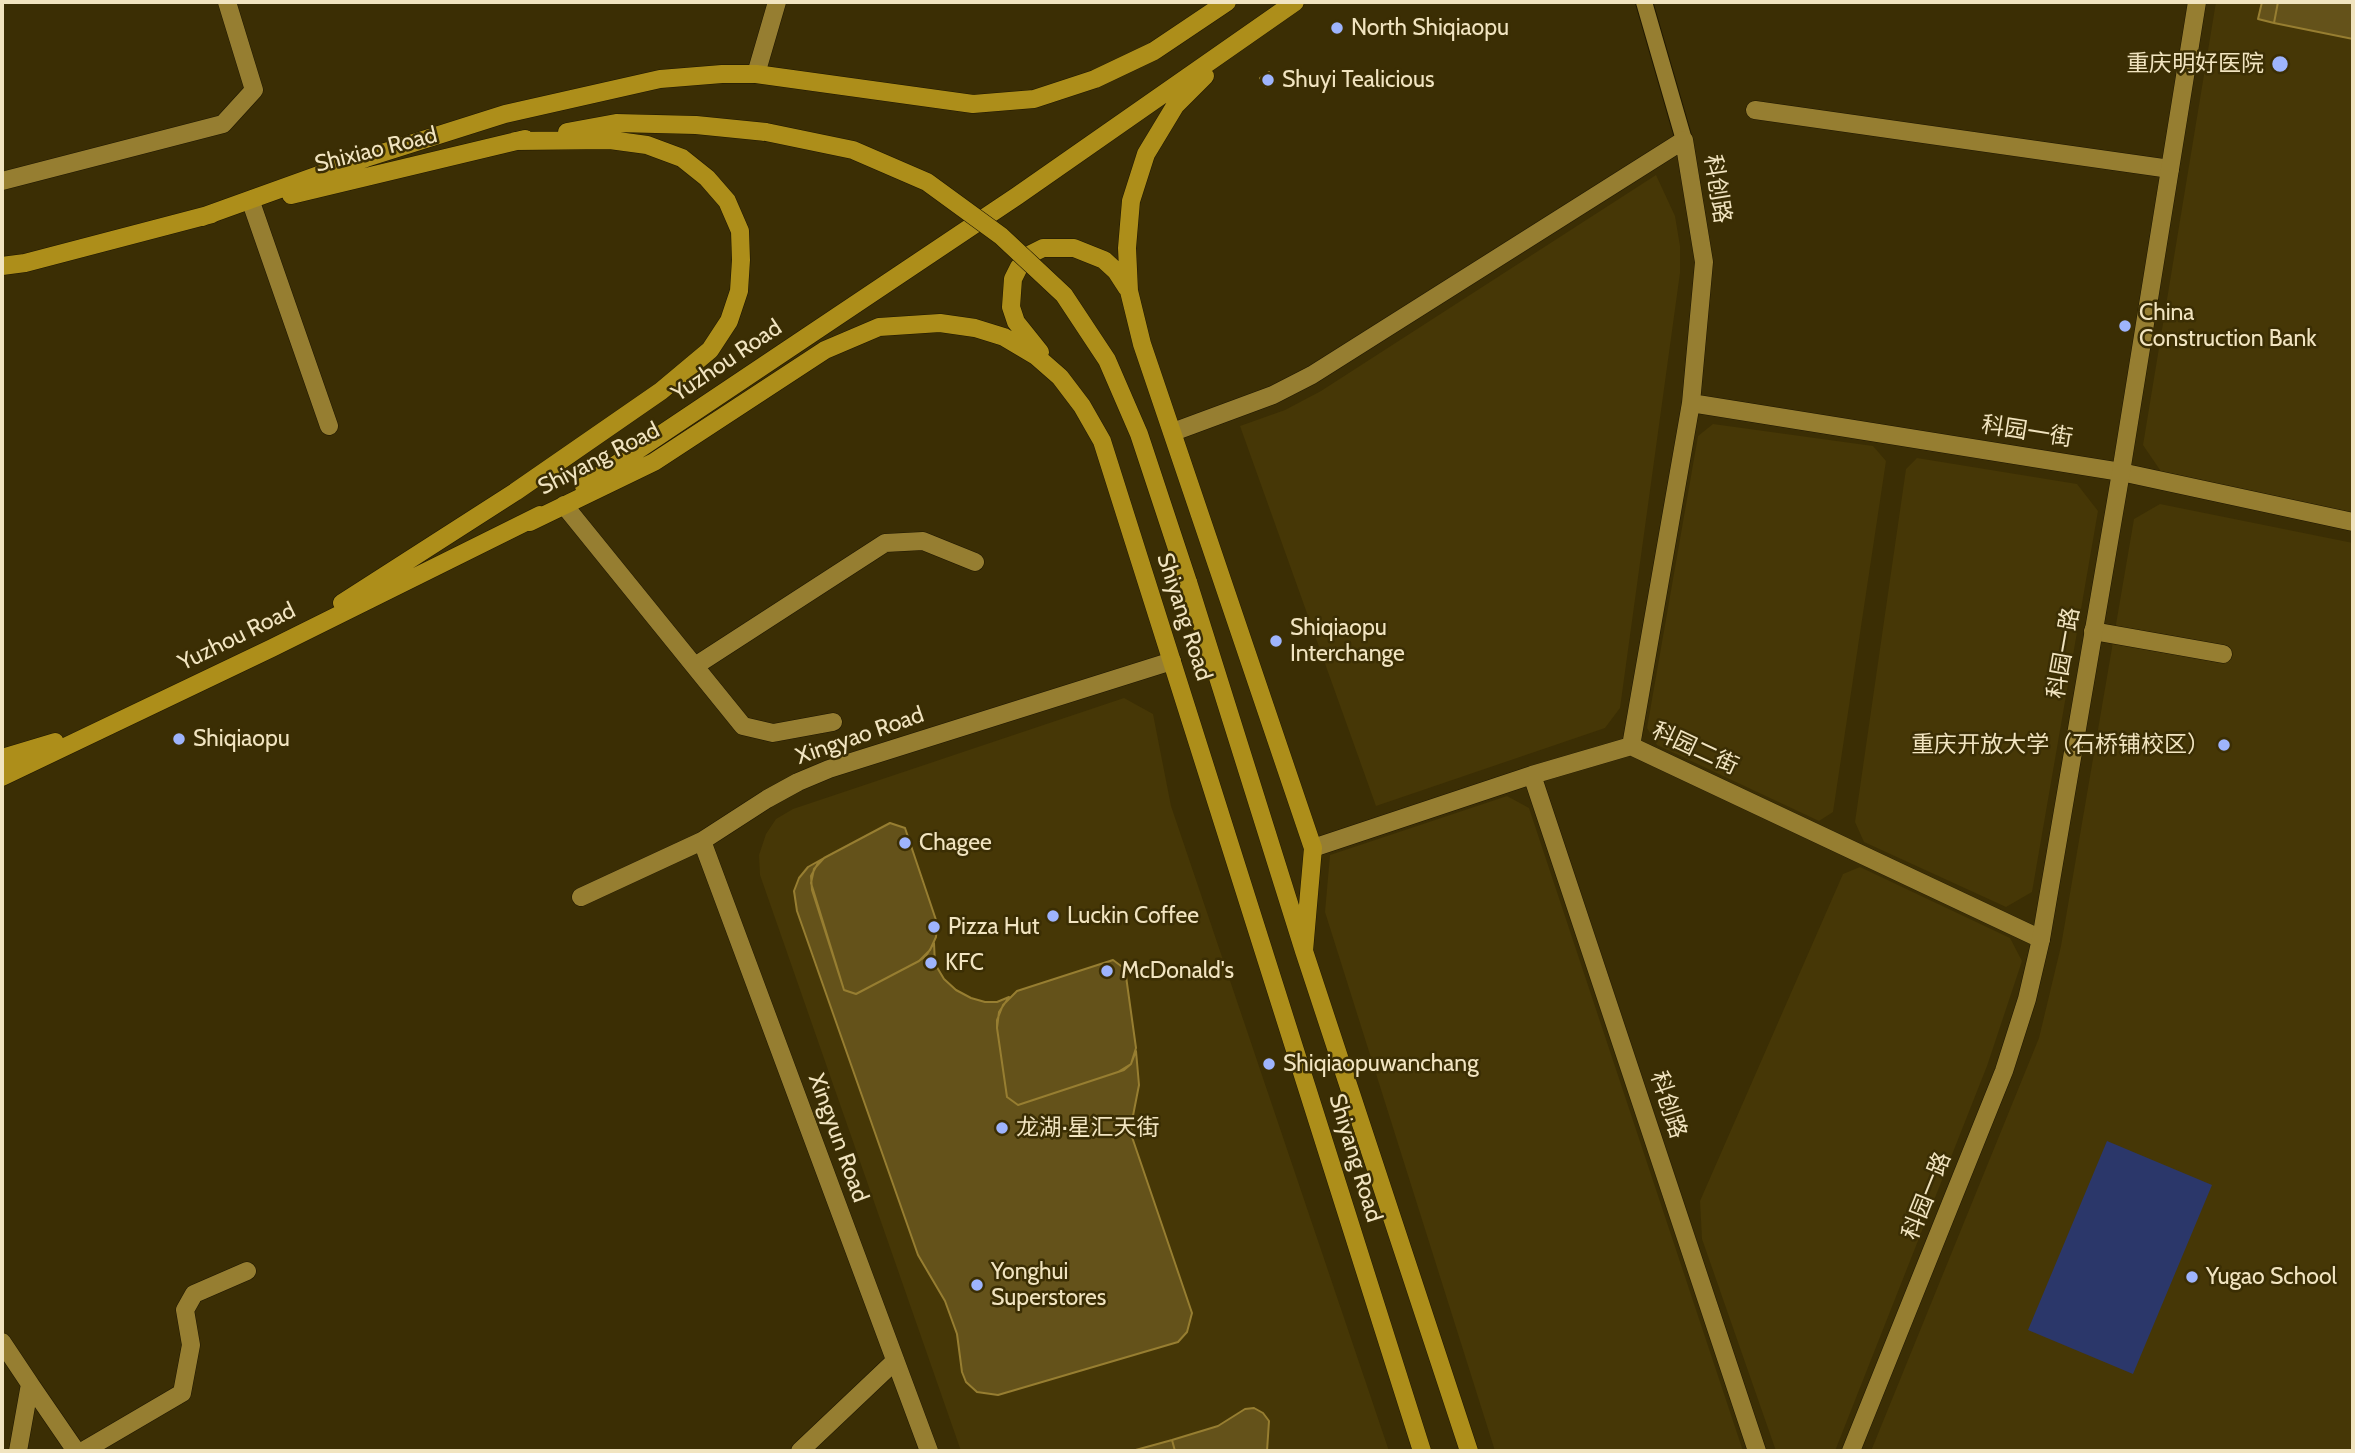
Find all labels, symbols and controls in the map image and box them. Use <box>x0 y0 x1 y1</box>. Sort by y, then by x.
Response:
place label: North Shiqiaopu <box>1351 14 1509 42</box>
marker: North Shiqiaopu <box>1329 20 1345 36</box>
place label: 重庆明好医院 <box>2126 50 2264 78</box>
marker: 重庆明好医院 <box>2270 54 2290 74</box>
place label: Shuyi Tealicious <box>1282 66 1435 94</box>
marker: Shuyi Tealicious <box>1260 72 1276 88</box>
street label: Shixiao Road <box>312 121 440 179</box>
street label: 科创路 <box>1698 153 1736 225</box>
place label: China Construction Bank <box>2139 299 2317 353</box>
street label: Yuzhou Road <box>667 314 787 408</box>
marker: China Construction Bank <box>2117 318 2133 334</box>
street label: 科园一街 <box>1979 411 2075 453</box>
street label: Shiyang Road <box>534 417 664 501</box>
street label: Shiyang Road <box>1150 550 1218 684</box>
street label: Yuzhou Road <box>174 597 300 677</box>
street label: 科园一路 <box>2042 605 2086 701</box>
place label: Shiqiaopu Interchange <box>1290 614 1405 668</box>
marker: Shiqiaopu Interchange <box>1268 633 1284 649</box>
street label: Xingyao Road <box>792 701 928 771</box>
street label: 科园二街 <box>1647 717 1743 781</box>
place label: Shiqiaopu <box>193 725 290 753</box>
marker: Shiqiaopu <box>171 731 187 747</box>
place label: 重庆开放大学（石桥铺校区） <box>1911 731 2210 759</box>
marker: 重庆开放大学（石桥铺校区） <box>2216 737 2232 753</box>
place label: Chagee <box>919 829 992 857</box>
marker: Chagee <box>897 835 913 851</box>
place label: Luckin Coffee <box>1067 902 1199 930</box>
marker: Luckin Coffee <box>1045 908 1061 924</box>
place label: Pizza Hut <box>948 913 1040 941</box>
marker: Pizza Hut <box>926 919 942 935</box>
place label: KFC <box>945 949 984 977</box>
marker: KFC <box>923 955 939 971</box>
place label: McDonald's <box>1121 957 1234 985</box>
marker: McDonald's <box>1099 963 1115 979</box>
place label: Shiqiaopuwanchang <box>1283 1050 1479 1078</box>
marker: Shiqiaopuwanchang <box>1261 1056 1277 1072</box>
street label: 科创路 <box>1644 1068 1692 1142</box>
street label: Xingyun Road <box>802 1070 874 1206</box>
street label: Shiyang Road <box>1322 1091 1388 1225</box>
place label: 龙湖·星汇天街 <box>1016 1114 1159 1142</box>
marker: 龙湖·星汇天街 <box>994 1120 1010 1136</box>
street label: 科园一路 <box>1897 1148 1957 1244</box>
place label: Yonghui Superstores <box>991 1258 1106 1312</box>
place label: Yugao School <box>2206 1263 2337 1291</box>
marker: Yugao School <box>2184 1269 2200 1285</box>
marker: Yonghui Superstores <box>969 1277 985 1293</box>

